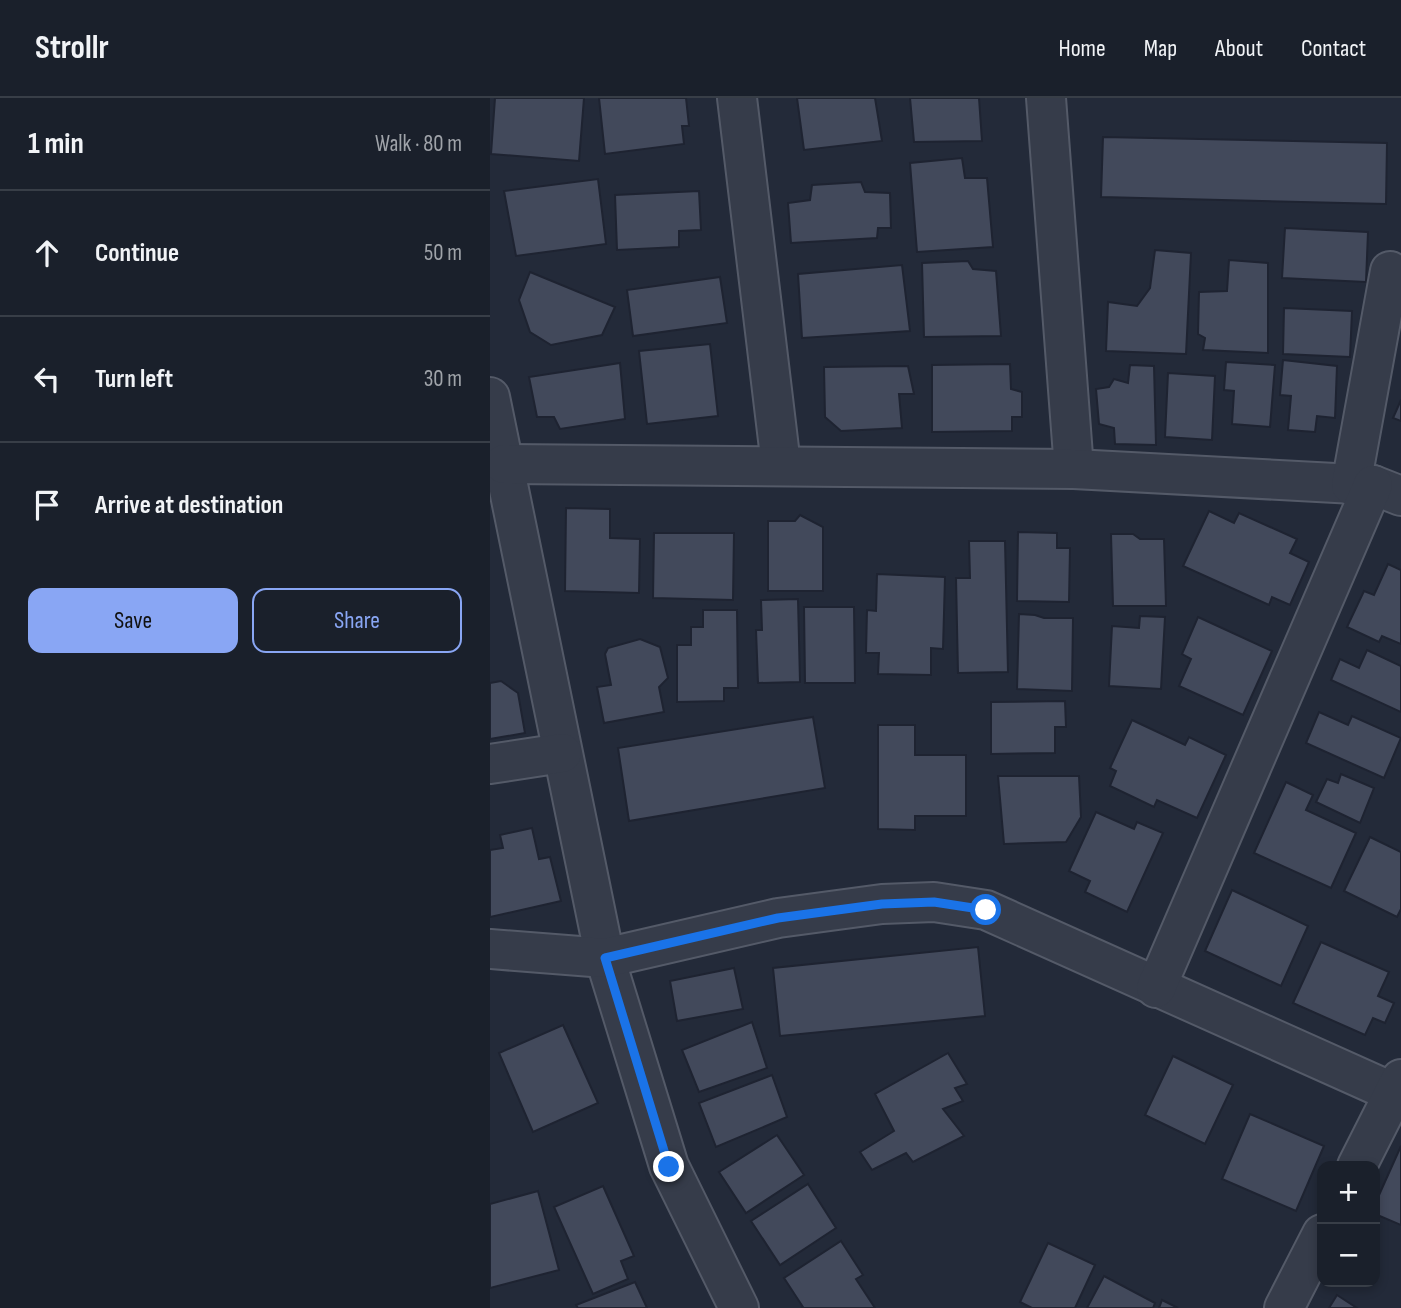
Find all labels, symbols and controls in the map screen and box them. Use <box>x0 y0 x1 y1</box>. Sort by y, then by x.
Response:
text: Strollr <box>35 28 109 68</box>
text: Home <box>1058 34 1106 63</box>
text: Map <box>1144 34 1177 63</box>
text: About <box>1215 34 1263 63</box>
text: Contact <box>1301 34 1366 63</box>
text: 1 min <box>28 126 84 162</box>
text: Walk · 80 m <box>375 130 462 158</box>
icon: ahead <box>28 234 66 272</box>
text: Continue <box>95 238 179 269</box>
text: 50 m <box>424 239 462 267</box>
icon: left <box>28 360 66 398</box>
text: Turn left <box>95 364 173 395</box>
text: 30 m <box>424 365 462 393</box>
icon: arrive <box>28 486 66 524</box>
text: Arrive at destination <box>95 490 283 521</box>
button: Save <box>28 588 238 653</box>
button: Share <box>252 588 462 653</box>
route start <box>970 894 1001 925</box>
route end <box>653 1151 684 1182</box>
map controls <box>1317 1161 1380 1287</box>
button: + <box>1317 1161 1380 1224</box>
button: − <box>1317 1224 1380 1287</box>

